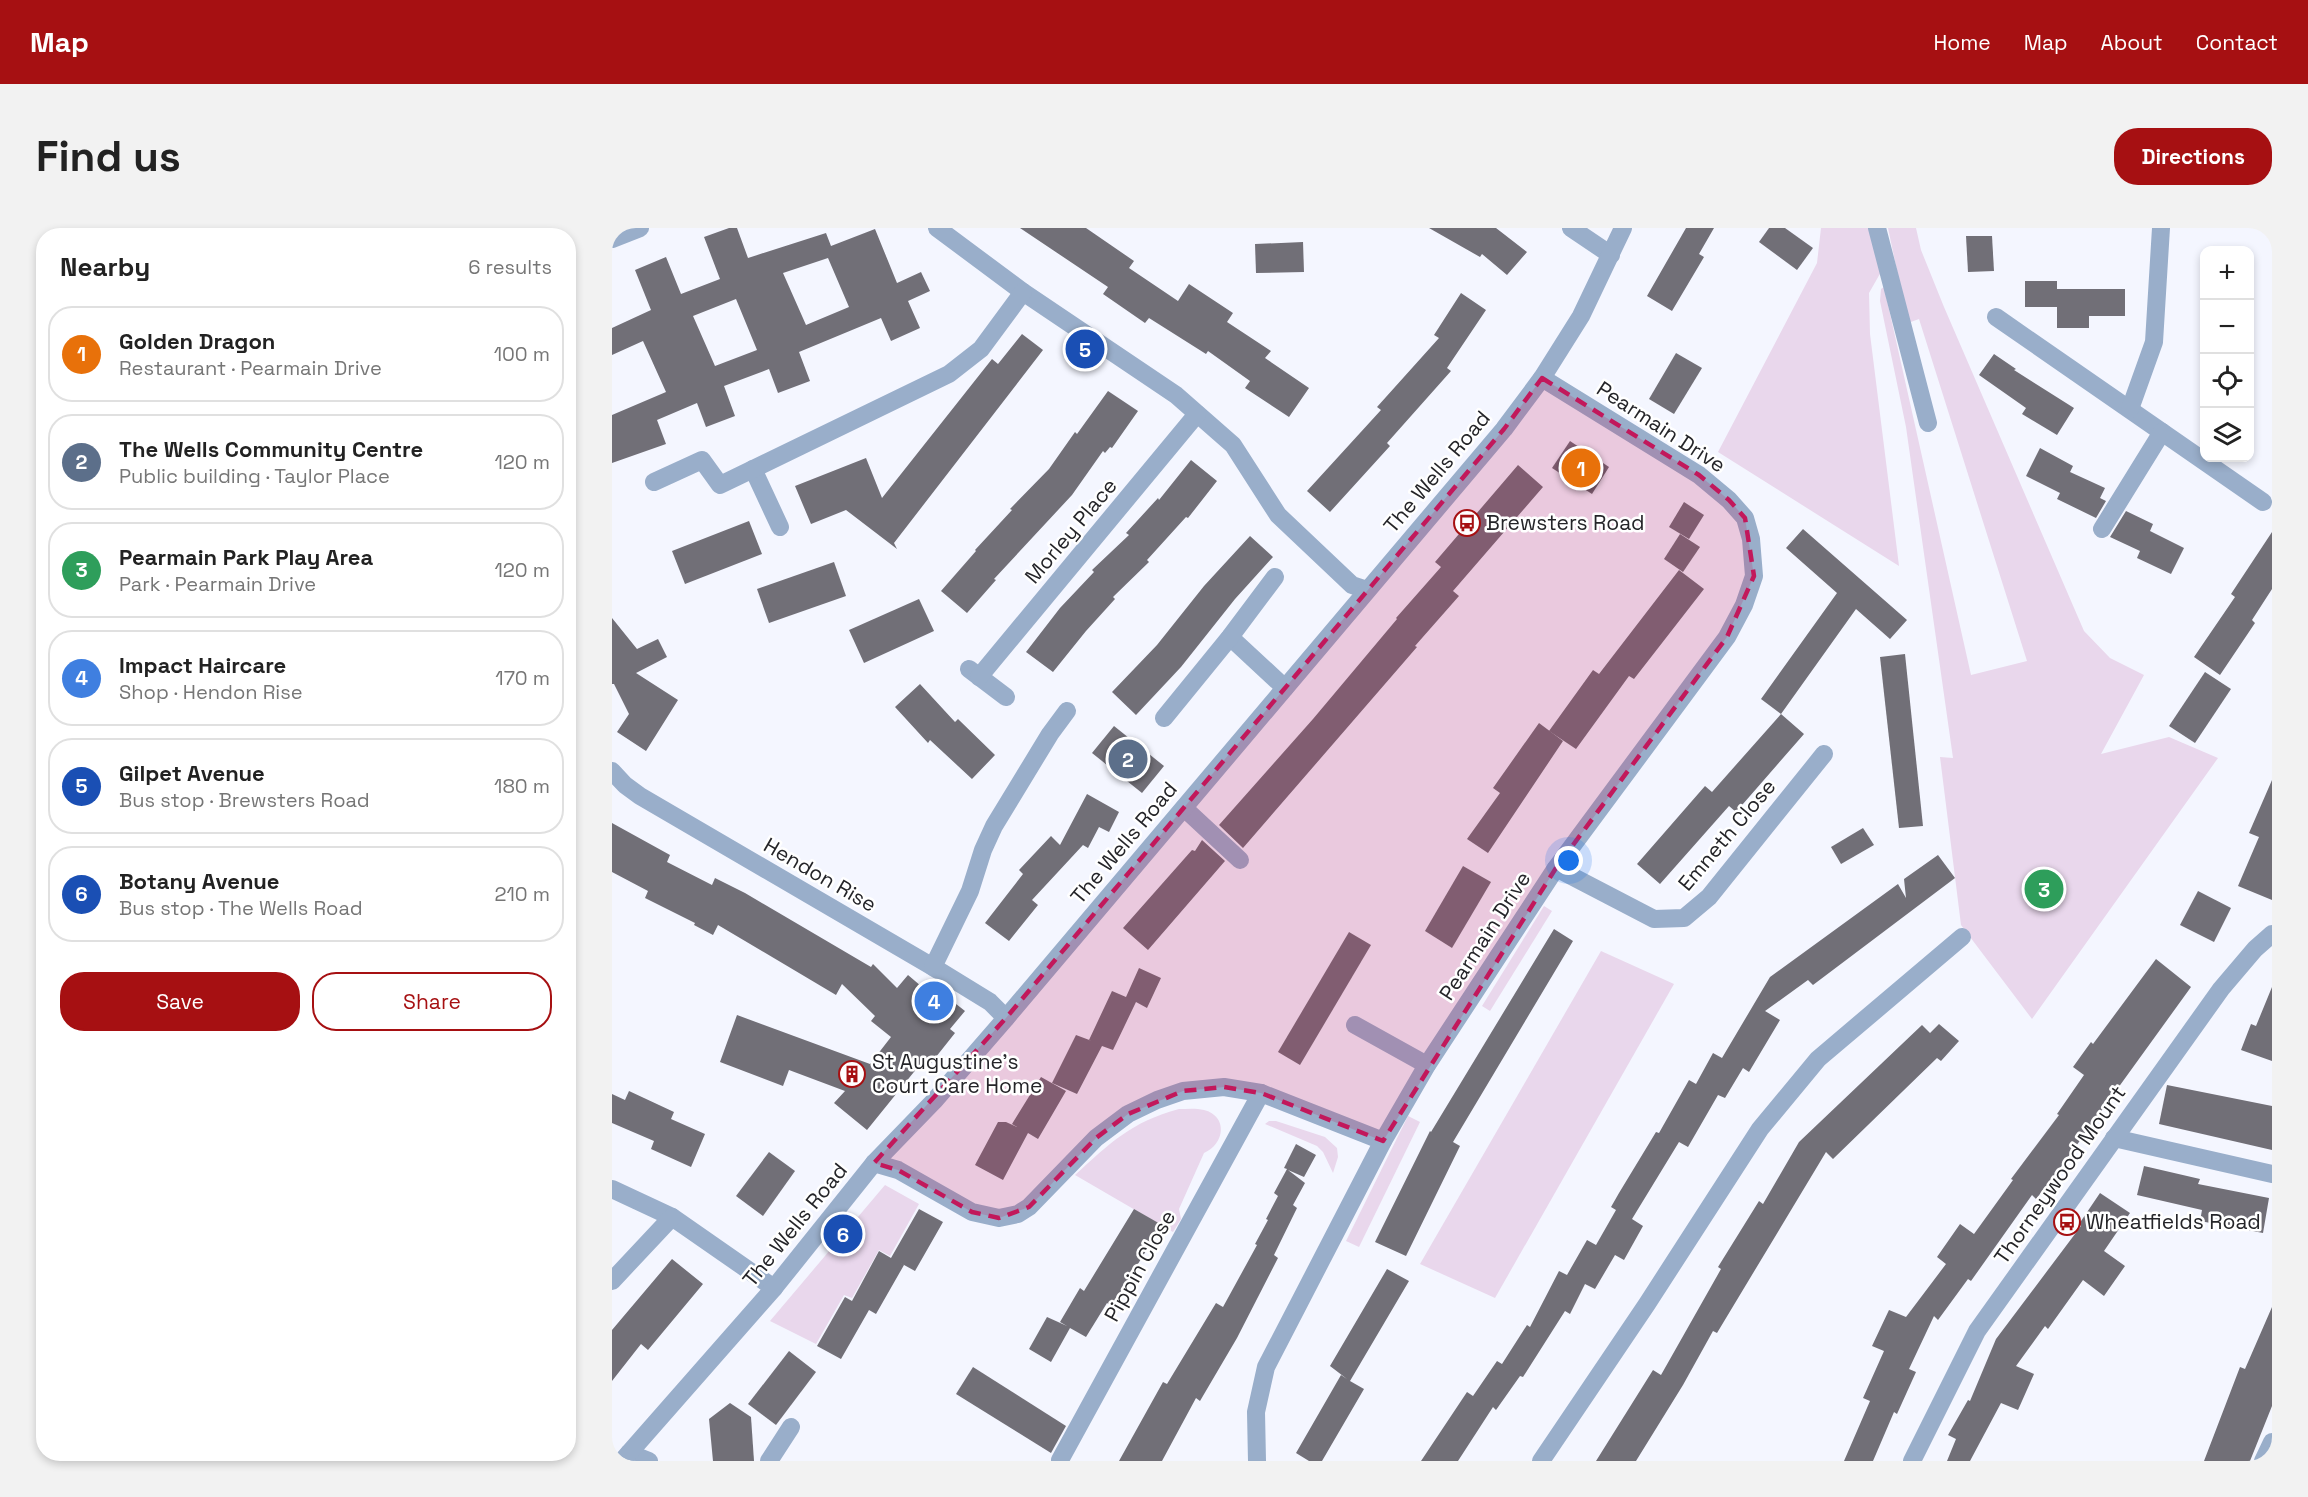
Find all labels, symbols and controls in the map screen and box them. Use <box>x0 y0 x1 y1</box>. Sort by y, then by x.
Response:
text: Map <box>30 24 89 60</box>
text: Home <box>1933 29 1991 56</box>
text: Map <box>2024 29 2068 56</box>
text: About <box>2101 29 2163 56</box>
text: Contact <box>2196 29 2278 56</box>
button: Directions <box>2114 128 2272 185</box>
text: Find us <box>36 130 181 183</box>
map controls <box>2200 246 2254 462</box>
button: + <box>2200 246 2254 300</box>
text: Nearby <box>60 250 150 284</box>
text: 6 results <box>468 254 552 280</box>
button: − <box>2200 300 2254 354</box>
pin: 5 <box>1066 326 1104 372</box>
text: Golden Dragon <box>119 327 275 355</box>
text: 1 <box>77 341 86 367</box>
text: 100 m <box>494 341 550 367</box>
button: locate <box>2200 354 2254 408</box>
text: Restaurant · Pearmain Drive <box>119 355 382 381</box>
street label: Pearmain Drive <box>1592 375 1731 478</box>
street label: The Wells Road <box>1378 405 1496 538</box>
button: layers <box>2200 408 2254 462</box>
text: The Wells Community Centre <box>119 435 423 463</box>
pin: 1 <box>1562 446 1600 490</box>
text: 2 <box>76 449 87 475</box>
text: 120 m <box>494 449 550 475</box>
text: Public building · Taylor Place <box>119 463 390 489</box>
street label: Morley Place <box>1019 472 1123 589</box>
bus stop icon: Brewsters Road <box>1452 508 1482 538</box>
place label: Brewsters Road <box>1486 509 1645 536</box>
text: Pearmain Park Play Area <box>119 543 373 571</box>
text: 3 <box>75 557 88 583</box>
text: 120 m <box>494 557 550 583</box>
text: Park · Pearmain Drive <box>119 571 316 597</box>
text: Impact Haircare <box>119 651 286 679</box>
text: 4 <box>75 665 88 691</box>
text: 170 m <box>495 665 550 691</box>
text: Shop · Hendon Rise <box>119 679 303 705</box>
pin: 2 <box>1108 736 1148 782</box>
text: Gilpet Avenue <box>119 759 265 787</box>
text: 5 <box>76 773 88 799</box>
text: 180 m <box>494 773 550 799</box>
street label: Emneth Close <box>1672 773 1781 896</box>
street label: The Wells Road <box>1065 776 1183 909</box>
text: Bus stop · Brewsters Road <box>119 787 370 813</box>
street label: Hendon Rise <box>759 831 881 918</box>
your location <box>1554 846 1583 875</box>
street label: Pearmain Drive <box>1433 866 1536 1005</box>
pin: 3 <box>2024 866 2064 912</box>
text: Botany Avenue <box>119 867 280 895</box>
text: 6 <box>75 881 88 907</box>
text: 210 m <box>494 881 550 907</box>
text: Bus stop · The Wells Road <box>119 895 363 921</box>
button: Save <box>60 972 300 1031</box>
button: Share <box>312 972 552 1031</box>
pin: 4 <box>914 978 954 1024</box>
place label: St Augustine's Court Care Home <box>872 1048 1042 1099</box>
building icon: St Augustine's Court Care Home <box>837 1059 867 1089</box>
street label: Thorneywood Mount <box>1988 1080 2131 1269</box>
street label: The Wells Road <box>736 1157 853 1292</box>
street label: Pippin Close <box>1098 1205 1181 1326</box>
bus stop icon: Wheatfields Road <box>2052 1207 2082 1237</box>
place label: Wheatfields Road <box>2086 1208 2261 1235</box>
pin: 6 <box>824 1212 862 1256</box>

